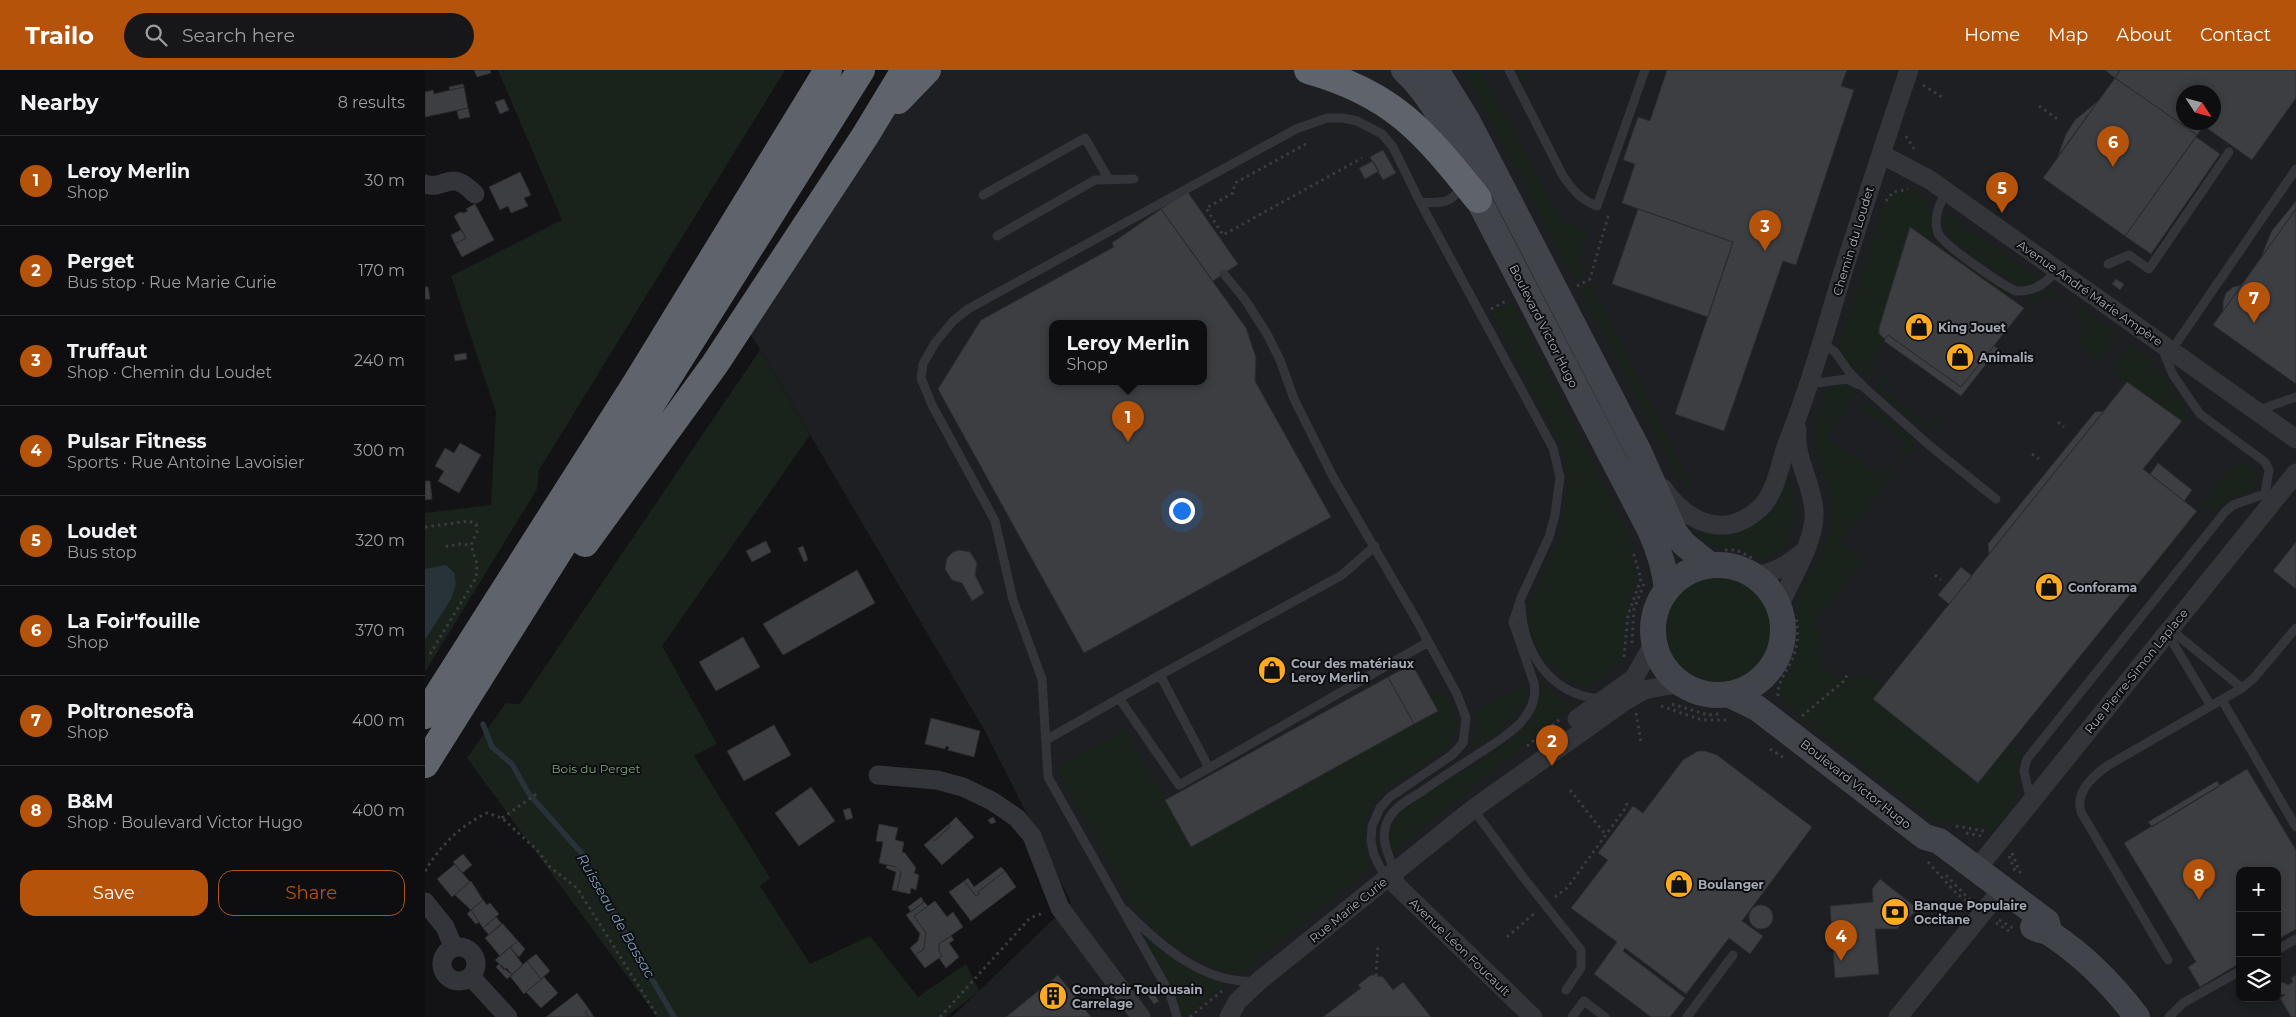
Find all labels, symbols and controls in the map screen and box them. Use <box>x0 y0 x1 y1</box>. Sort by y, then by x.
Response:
search box <box>124 13 474 58</box>
text: Trailo <box>25 21 94 50</box>
icon: search <box>142 21 170 49</box>
text: Search here <box>182 24 295 47</box>
text: Home <box>1964 24 2020 46</box>
text: Map <box>2048 24 2088 46</box>
text: About <box>2116 24 2172 46</box>
text: Contact <box>2200 24 2271 46</box>
north arrow <box>2176 85 2221 130</box>
text: Nearby <box>20 90 99 115</box>
text: 8 results <box>338 93 405 112</box>
pin: 6 <box>2097 126 2129 167</box>
text: Leroy Merlin <box>67 160 190 183</box>
text: 1 <box>33 171 39 190</box>
text: 30 m <box>364 171 405 190</box>
pin: 5 <box>1986 172 2018 213</box>
text: Shop <box>67 183 109 202</box>
street label: Chemin du Loudet <box>1829 185 1877 297</box>
pin: 3 <box>1749 210 1781 251</box>
street label: Avenue André Marie Ampère <box>2014 237 2166 349</box>
text: Perget <box>67 250 134 273</box>
text: 2 <box>31 261 41 280</box>
text: 170 m <box>358 261 405 280</box>
street label: Boulevard Victor Hugo <box>1506 262 1582 390</box>
text: Bus stop · Rue Marie Curie <box>67 273 277 292</box>
pin: 7 <box>2238 282 2270 323</box>
shop icon: King Jouet <box>1904 312 1934 342</box>
popup <box>1049 320 1207 385</box>
place label: King Jouet <box>1938 320 2007 335</box>
text: Leroy Merlin <box>1066 332 1190 355</box>
text: Truffaut <box>67 340 147 363</box>
shop icon: Animalis <box>1945 342 1975 372</box>
place label: Animalis <box>1978 350 2034 365</box>
text: 3 <box>31 351 41 370</box>
text: 240 m <box>354 351 405 370</box>
text: Shop <box>1066 355 1108 374</box>
text: Shop · Chemin du Loudet <box>67 363 272 382</box>
pin: 1 <box>1112 401 1144 442</box>
text: Pulsar Fitness <box>67 430 207 453</box>
text: 4 <box>30 441 42 460</box>
text: 300 m <box>354 441 405 460</box>
text: Sports · Rue Antoine Lavoisier <box>67 453 304 472</box>
your location <box>1169 498 1195 524</box>
text: Loudet <box>67 520 137 543</box>
text: 5 <box>31 531 41 550</box>
text: 320 m <box>355 531 405 550</box>
text: Bus stop <box>67 543 137 562</box>
shop icon: Conforama <box>2034 572 2064 602</box>
place label: Conforama <box>2068 580 2137 595</box>
street label: Rue Pierre-Simon Laplace <box>2081 606 2191 736</box>
text: La Foir'fouille <box>67 610 200 633</box>
text: 6 <box>31 621 41 640</box>
text: 370 m <box>355 621 405 640</box>
text: Shop <box>67 633 109 652</box>
shop icon: Cour des matériaux Leroy Merlin <box>1257 655 1287 685</box>
place label: Cour des matériaux Leroy Merlin <box>1291 656 1415 685</box>
text: Poltronesofà <box>67 700 194 723</box>
text: 7 <box>31 711 41 730</box>
text: 400 m <box>352 711 405 730</box>
text: Shop <box>67 723 109 742</box>
pin: 2 <box>1536 725 1568 766</box>
street label: Boulevard Victor Hugo <box>1798 736 1914 832</box>
park label: Bois du Perget <box>552 761 641 776</box>
text: B&M <box>67 790 114 813</box>
text: 8 <box>31 801 41 820</box>
text: 400 m <box>352 801 405 820</box>
text: Shop · Boulevard Victor Hugo <box>67 813 303 832</box>
water label: Ruisseau de Bassac <box>573 851 659 982</box>
pin: 8 <box>2183 859 2215 900</box>
map controls <box>2236 867 2281 1002</box>
button: + <box>2236 867 2281 912</box>
shop icon: Boulanger <box>1664 869 1694 899</box>
button: Save <box>20 870 208 916</box>
button: Share <box>218 870 405 916</box>
street label: Rue Marie Curie <box>1306 874 1390 946</box>
place label: Boulanger <box>1698 877 1764 892</box>
street label: Avenue Léon Foucault <box>1406 895 1514 999</box>
bank icon: Banque Populaire Occitane <box>1880 897 1910 927</box>
place label: Banque Populaire Occitane <box>1914 898 2027 927</box>
button: − <box>2236 912 2281 957</box>
pin: 4 <box>1825 920 1857 961</box>
button: layers <box>2236 957 2281 1002</box>
building icon: Comptoir Toulousain Carrelage <box>1038 981 1068 1011</box>
place label: Comptoir Toulousain Carrelage <box>1072 982 1203 1011</box>

